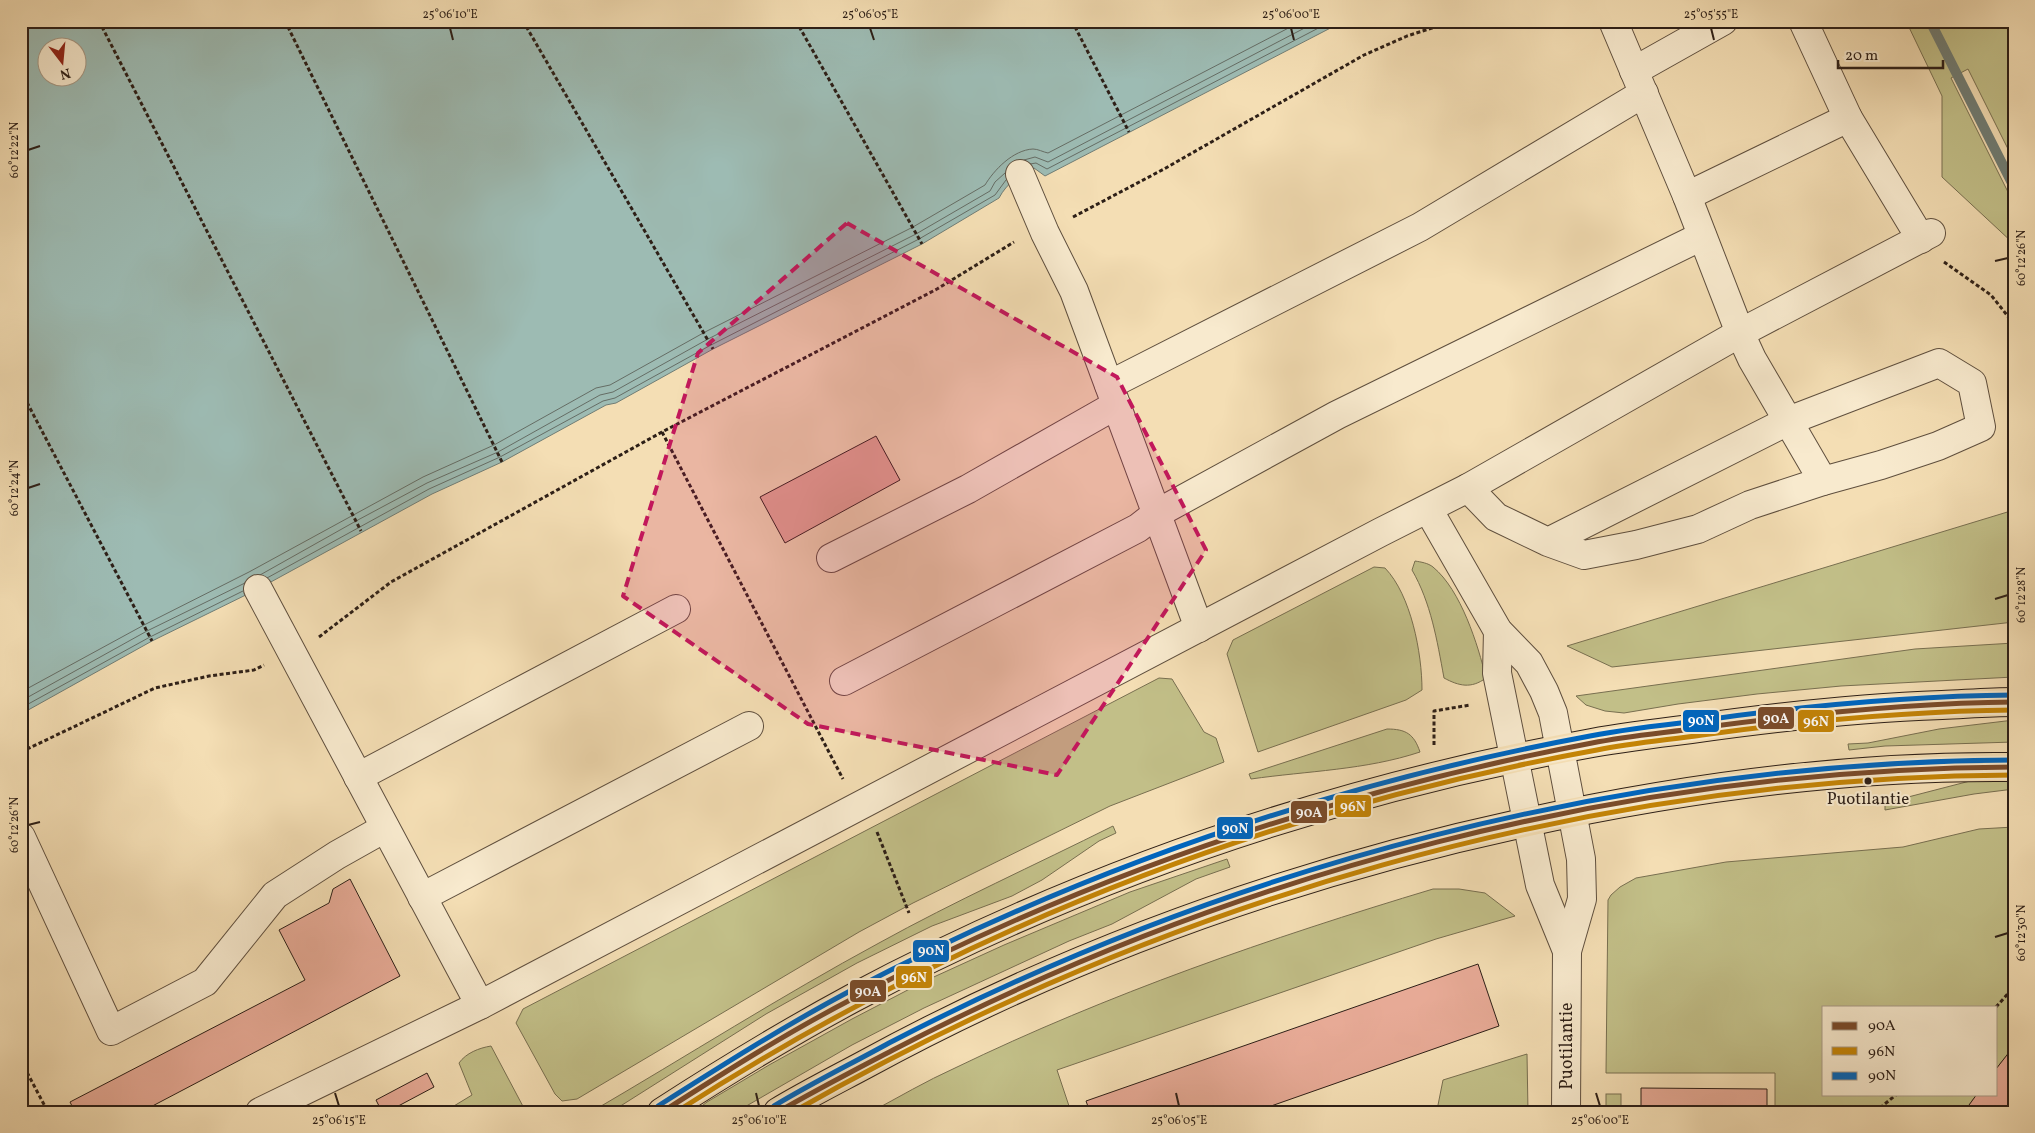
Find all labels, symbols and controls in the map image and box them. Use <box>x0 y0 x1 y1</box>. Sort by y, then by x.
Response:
text: 25°06'10"E <box>422 7 478 23</box>
text: 25°06'05"E <box>842 7 898 23</box>
text: 25°06'00"E <box>1262 7 1320 23</box>
text: 25°05'55"E <box>1684 7 1738 23</box>
north arrow <box>38 38 88 88</box>
scale bar <box>1838 38 1942 70</box>
text: 20 m <box>1845 46 1878 67</box>
text: N <box>58 63 73 84</box>
text: 60°12'22"N <box>7 122 23 178</box>
text: 60°12'26"N <box>2014 230 2030 286</box>
text: 60°12'24"N <box>7 460 23 516</box>
text: 60°12'28"N <box>2014 567 2030 623</box>
line badge: 90A <box>1757 706 1795 730</box>
line badge: 90N <box>1682 709 1720 733</box>
line badge: 96N <box>1797 709 1835 733</box>
text: 90A <box>1763 710 1789 729</box>
text: 90N <box>1688 712 1714 731</box>
text: 96N <box>1803 713 1829 732</box>
marker: Puotilantie <box>1863 776 1873 786</box>
place label: Puotilantie <box>1827 788 1909 811</box>
line badge: 96N <box>1334 794 1372 818</box>
text: 60°12'26"N <box>7 797 23 853</box>
text: 96N <box>1340 798 1366 817</box>
line badge: 90A <box>1290 800 1328 824</box>
text: 90A <box>1296 804 1322 823</box>
line badge: 90N <box>1216 816 1254 840</box>
text: 90N <box>1222 820 1248 839</box>
text: 60°12'30"N <box>2014 905 2030 961</box>
line badge: 90N <box>912 939 950 963</box>
text: 90N <box>918 942 944 961</box>
line badge: 96N <box>895 965 933 989</box>
text: 96N <box>901 969 927 988</box>
line badge: 90A <box>849 979 887 1003</box>
text: 90A <box>855 983 881 1002</box>
street label: Puotilantie <box>1555 1002 1580 1090</box>
legend <box>1822 1006 1998 1096</box>
text: 90A <box>1868 1016 1896 1037</box>
text: 96N <box>1868 1042 1895 1063</box>
text: 90N <box>1868 1066 1896 1087</box>
text: 25°06'15"E <box>312 1113 366 1129</box>
text: 25°06'10"E <box>731 1113 787 1129</box>
text: 25°06'05"E <box>1151 1113 1207 1129</box>
text: 25°06'00"E <box>1571 1113 1629 1129</box>

